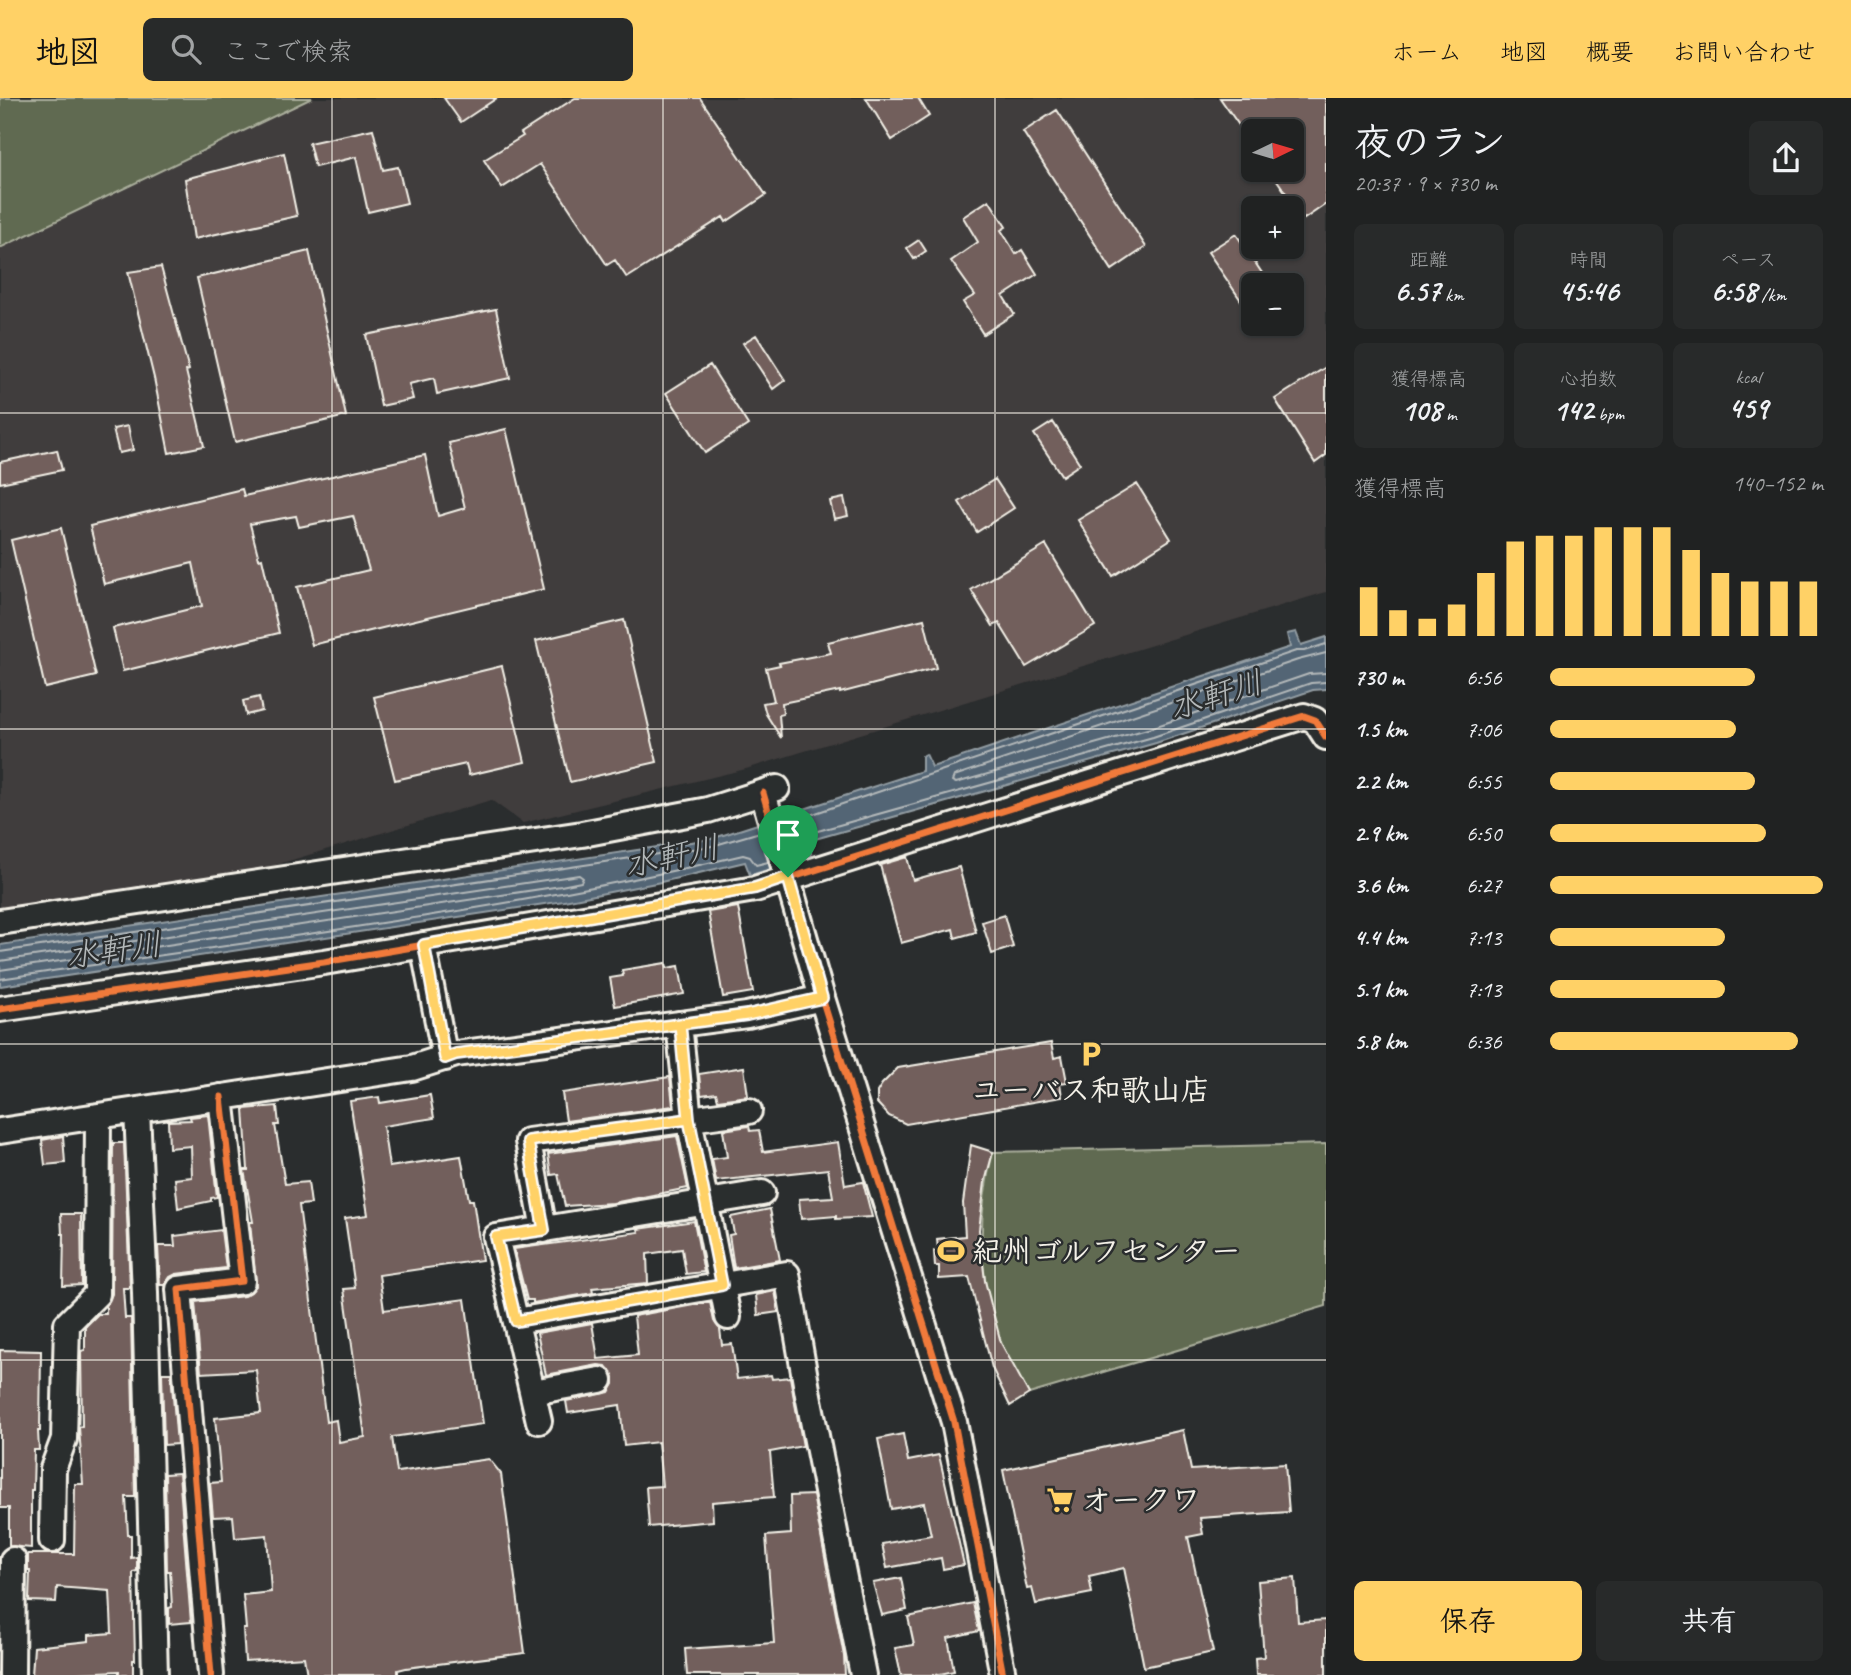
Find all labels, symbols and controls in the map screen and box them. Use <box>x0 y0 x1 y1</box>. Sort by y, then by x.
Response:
search box <box>143 18 633 81</box>
icon: search <box>167 30 205 68</box>
text: 地図 <box>35 31 101 73</box>
text: ここで検索 <box>223 35 353 68</box>
text: ホーム <box>1391 37 1462 67</box>
text: 地図 <box>1500 37 1548 67</box>
text: 概要 <box>1586 37 1634 67</box>
text: お問い合わせ <box>1672 37 1816 67</box>
north arrow <box>1241 119 1304 182</box>
map controls <box>1241 119 1304 336</box>
text: 夜のラン <box>1354 119 1506 166</box>
button: share <box>1749 121 1823 195</box>
text: 20:37 · 9 × 730 m <box>1354 169 1497 198</box>
button: + <box>1241 196 1304 259</box>
text: 距離 <box>1410 248 1448 272</box>
text: 時間 <box>1569 248 1608 272</box>
text: ペース <box>1720 248 1776 272</box>
text: 6.57 <box>1394 272 1440 310</box>
text: 45:46 <box>1558 272 1619 310</box>
text: 6:58 <box>1710 272 1757 310</box>
button: − <box>1241 273 1304 336</box>
text: km <box>1440 283 1464 307</box>
text: /km <box>1757 283 1786 307</box>
text: kcal <box>1736 365 1761 389</box>
text: 獲得標高 <box>1391 367 1467 391</box>
text: 心拍数 <box>1560 367 1617 391</box>
text: 459 <box>1728 389 1768 427</box>
text: 108 <box>1401 391 1441 429</box>
text: 142 <box>1553 391 1593 429</box>
text: m <box>1441 402 1457 426</box>
text: bpm <box>1593 402 1624 426</box>
text: 140–152 m <box>1732 469 1823 498</box>
text: 獲得標高 <box>1354 474 1446 503</box>
water label: 水軒川 <box>1164 661 1268 729</box>
text: 730 m <box>1354 663 1404 692</box>
text: 6:56 <box>1466 663 1502 692</box>
text: 1.5 km <box>1354 715 1407 744</box>
text: 7:06 <box>1466 715 1502 744</box>
text: 2.2 km <box>1354 767 1408 796</box>
text: 6:55 <box>1466 767 1502 796</box>
pin <box>758 805 818 877</box>
icon: arrive <box>769 816 807 854</box>
text: 2.9 km <box>1354 819 1407 848</box>
text: 6:50 <box>1466 819 1502 848</box>
water label: 水軒川 <box>621 826 723 886</box>
text: 3.6 km <box>1354 871 1408 900</box>
text: 6:27 <box>1466 871 1502 900</box>
water label: 水軒川 <box>64 923 164 977</box>
text: 4.4 km <box>1354 923 1408 952</box>
text: 7:13 <box>1466 923 1502 952</box>
text: 5.1 km <box>1354 975 1407 1004</box>
text: 7:13 <box>1466 975 1502 1004</box>
text: 5.8 km <box>1354 1027 1407 1056</box>
text: 6:36 <box>1466 1027 1502 1056</box>
parking icon: ユーバス和歌山店 <box>1076 1039 1106 1069</box>
place label: ユーバス和歌山店 <box>972 1071 1210 1109</box>
place label: 紀州ゴルフセンター <box>972 1232 1241 1270</box>
sports icon: 紀州ゴルフセンター <box>936 1236 966 1266</box>
place label: オークワ <box>1081 1481 1201 1519</box>
supermarket icon: オークワ <box>1045 1485 1075 1515</box>
button: 保存 <box>1354 1581 1582 1661</box>
button: 共有 <box>1596 1581 1823 1661</box>

